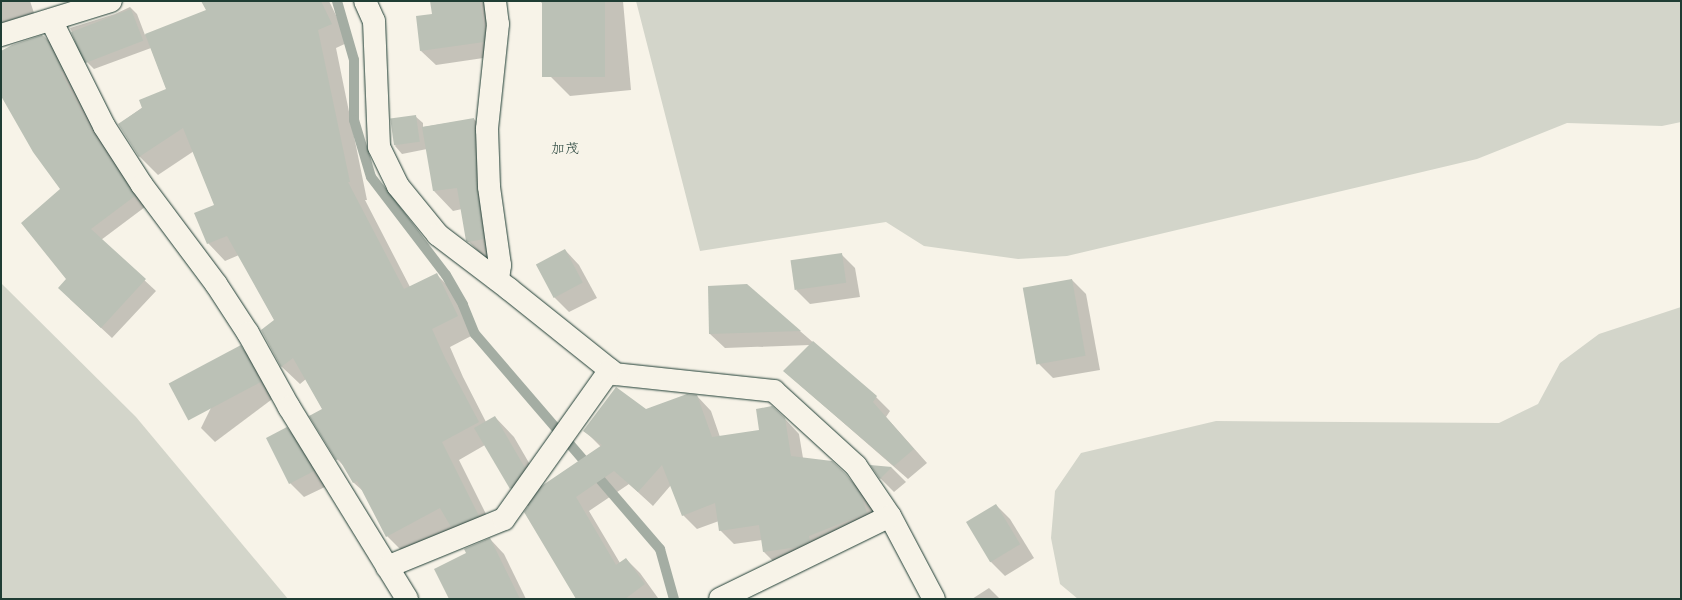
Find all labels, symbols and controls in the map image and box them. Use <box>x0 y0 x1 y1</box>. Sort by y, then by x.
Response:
district label: 加茂 <box>551 140 579 156</box>

